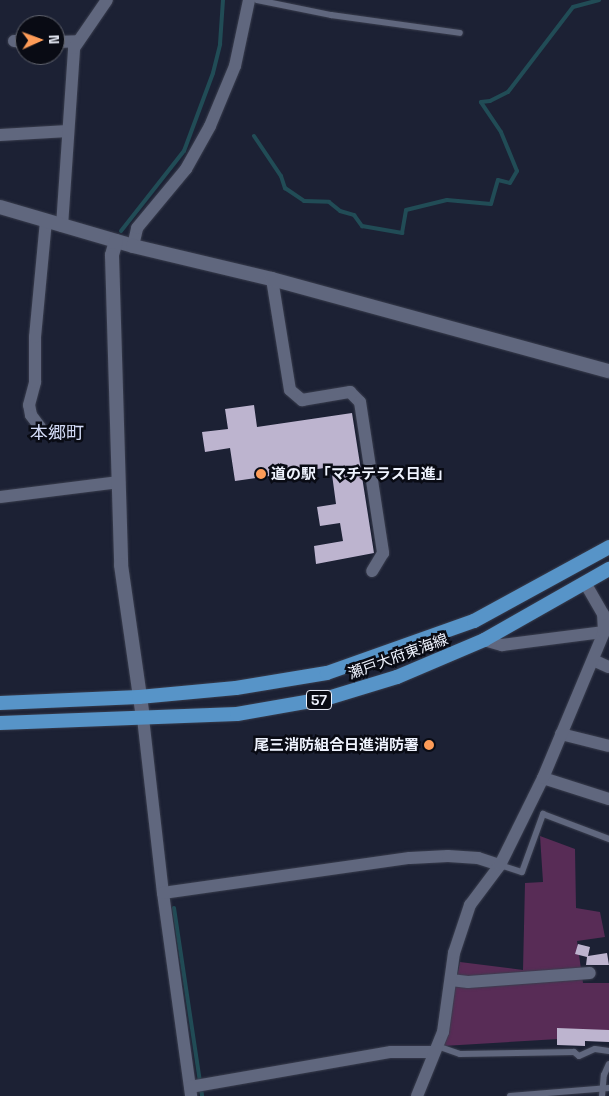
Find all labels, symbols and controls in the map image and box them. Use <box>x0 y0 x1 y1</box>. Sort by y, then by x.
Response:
north arrow <box>15 15 65 65</box>
text: N <box>45 34 63 45</box>
district label: 本郷町 <box>30 422 84 444</box>
place label: 道の駅「マチテラス日進」 <box>271 465 451 483</box>
marker: 道の駅「マチテラス日進」 <box>255 468 267 480</box>
street label: 瀬戸大府東海線 <box>346 630 450 682</box>
road number: 57 <box>305 688 333 712</box>
place label: 尾三消防組合日進消防署 <box>254 736 419 754</box>
marker: 尾三消防組合日進消防署 <box>423 739 435 751</box>

